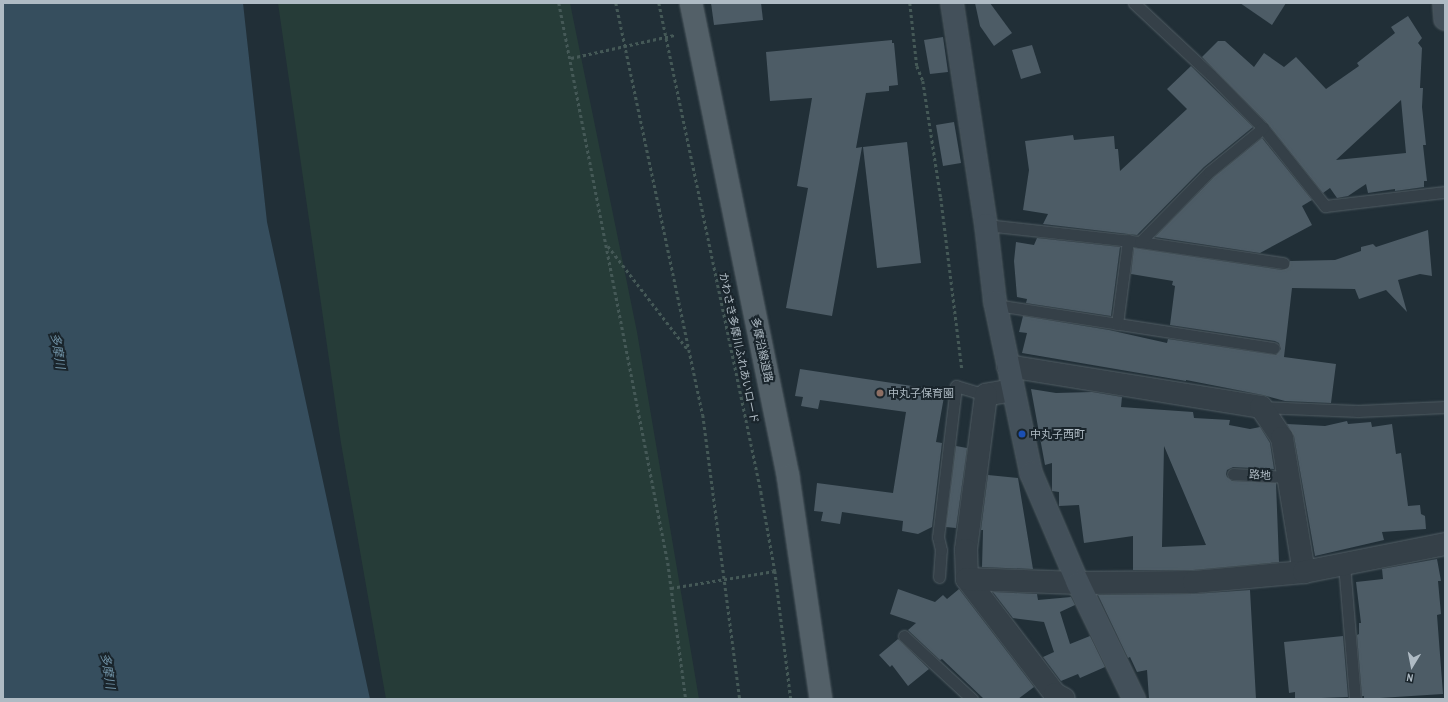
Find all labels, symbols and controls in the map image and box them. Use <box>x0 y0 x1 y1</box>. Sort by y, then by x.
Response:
street label: かわさき多摩川ふれあいロード <box>717 271 761 425</box>
street label: 多摩沿線道路 <box>749 316 775 384</box>
water label: 多摩川 <box>47 332 67 370</box>
place label: 中丸子保育園 <box>888 386 954 400</box>
marker: 中丸子保育園 <box>875 388 885 398</box>
place label: 中丸子西町 <box>1030 427 1085 441</box>
marker: 中丸子西町 <box>1017 429 1027 439</box>
street label: 路地 <box>1249 468 1271 482</box>
north arrow <box>1392 646 1432 686</box>
water label: 多摩川 <box>97 652 117 690</box>
text: N <box>1406 670 1414 685</box>

